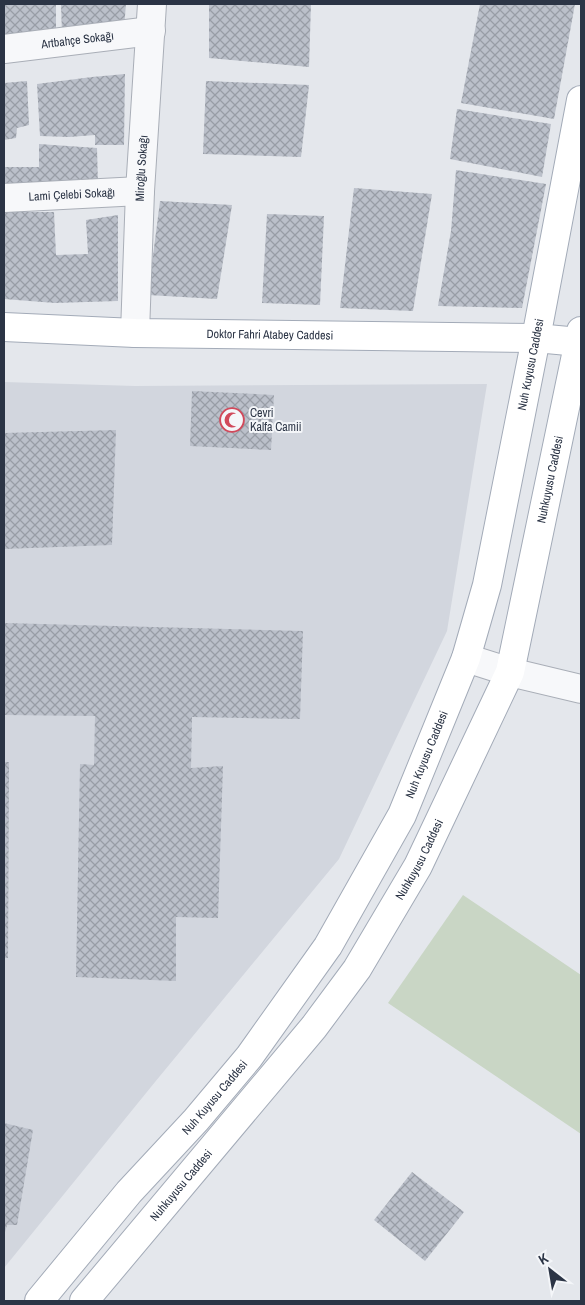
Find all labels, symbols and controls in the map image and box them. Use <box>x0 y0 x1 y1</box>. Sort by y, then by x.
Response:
street label: Artbahçe Sokağı <box>39 28 115 52</box>
street label: Miroğlu Sokağı <box>132 135 152 202</box>
street label: Lami Çelebi Sokağı <box>28 184 116 205</box>
street label: Nuh Kuyusu Caddesi <box>514 317 547 412</box>
street label: Doktor Fahri Atabey Caddesi <box>206 326 333 343</box>
place label: Cevri Kalfa Camii <box>250 405 301 435</box>
mosque icon: Cevri Kalfa Camii <box>219 407 245 433</box>
street label: Nuhkuyusu Caddesi <box>533 434 567 525</box>
street label: Nuh Kuyusu Caddesi <box>402 708 452 801</box>
street label: Nuhkuyusu Caddesi <box>392 817 447 903</box>
street label: Nuh Kuyusu Caddesi <box>178 1057 251 1138</box>
street label: Nuhkuyusu Caddesi <box>146 1146 216 1224</box>
north arrow <box>525 1245 575 1295</box>
text: K <box>535 1249 552 1269</box>

